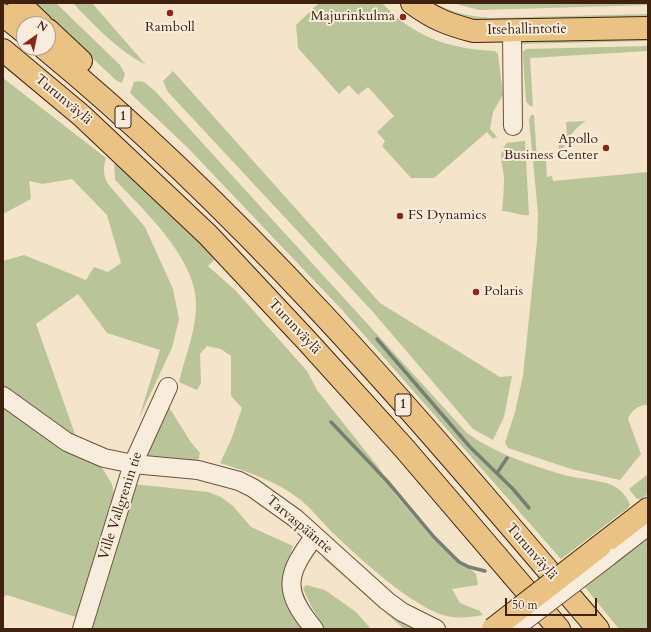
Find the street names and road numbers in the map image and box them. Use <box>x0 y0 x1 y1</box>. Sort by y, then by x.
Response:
street label: Itsehallintotie <box>487 21 567 39</box>
street label: Turunväylä <box>31 71 95 129</box>
road number: 1 <box>115 106 131 128</box>
street label: Turunväylä <box>264 296 324 358</box>
road number: 1 <box>395 394 411 416</box>
street label: Ville Vallgrenin tie <box>96 450 146 562</box>
street label: Tarvaspääntie <box>262 492 336 558</box>
street label: Turunväylä <box>502 520 560 584</box>

